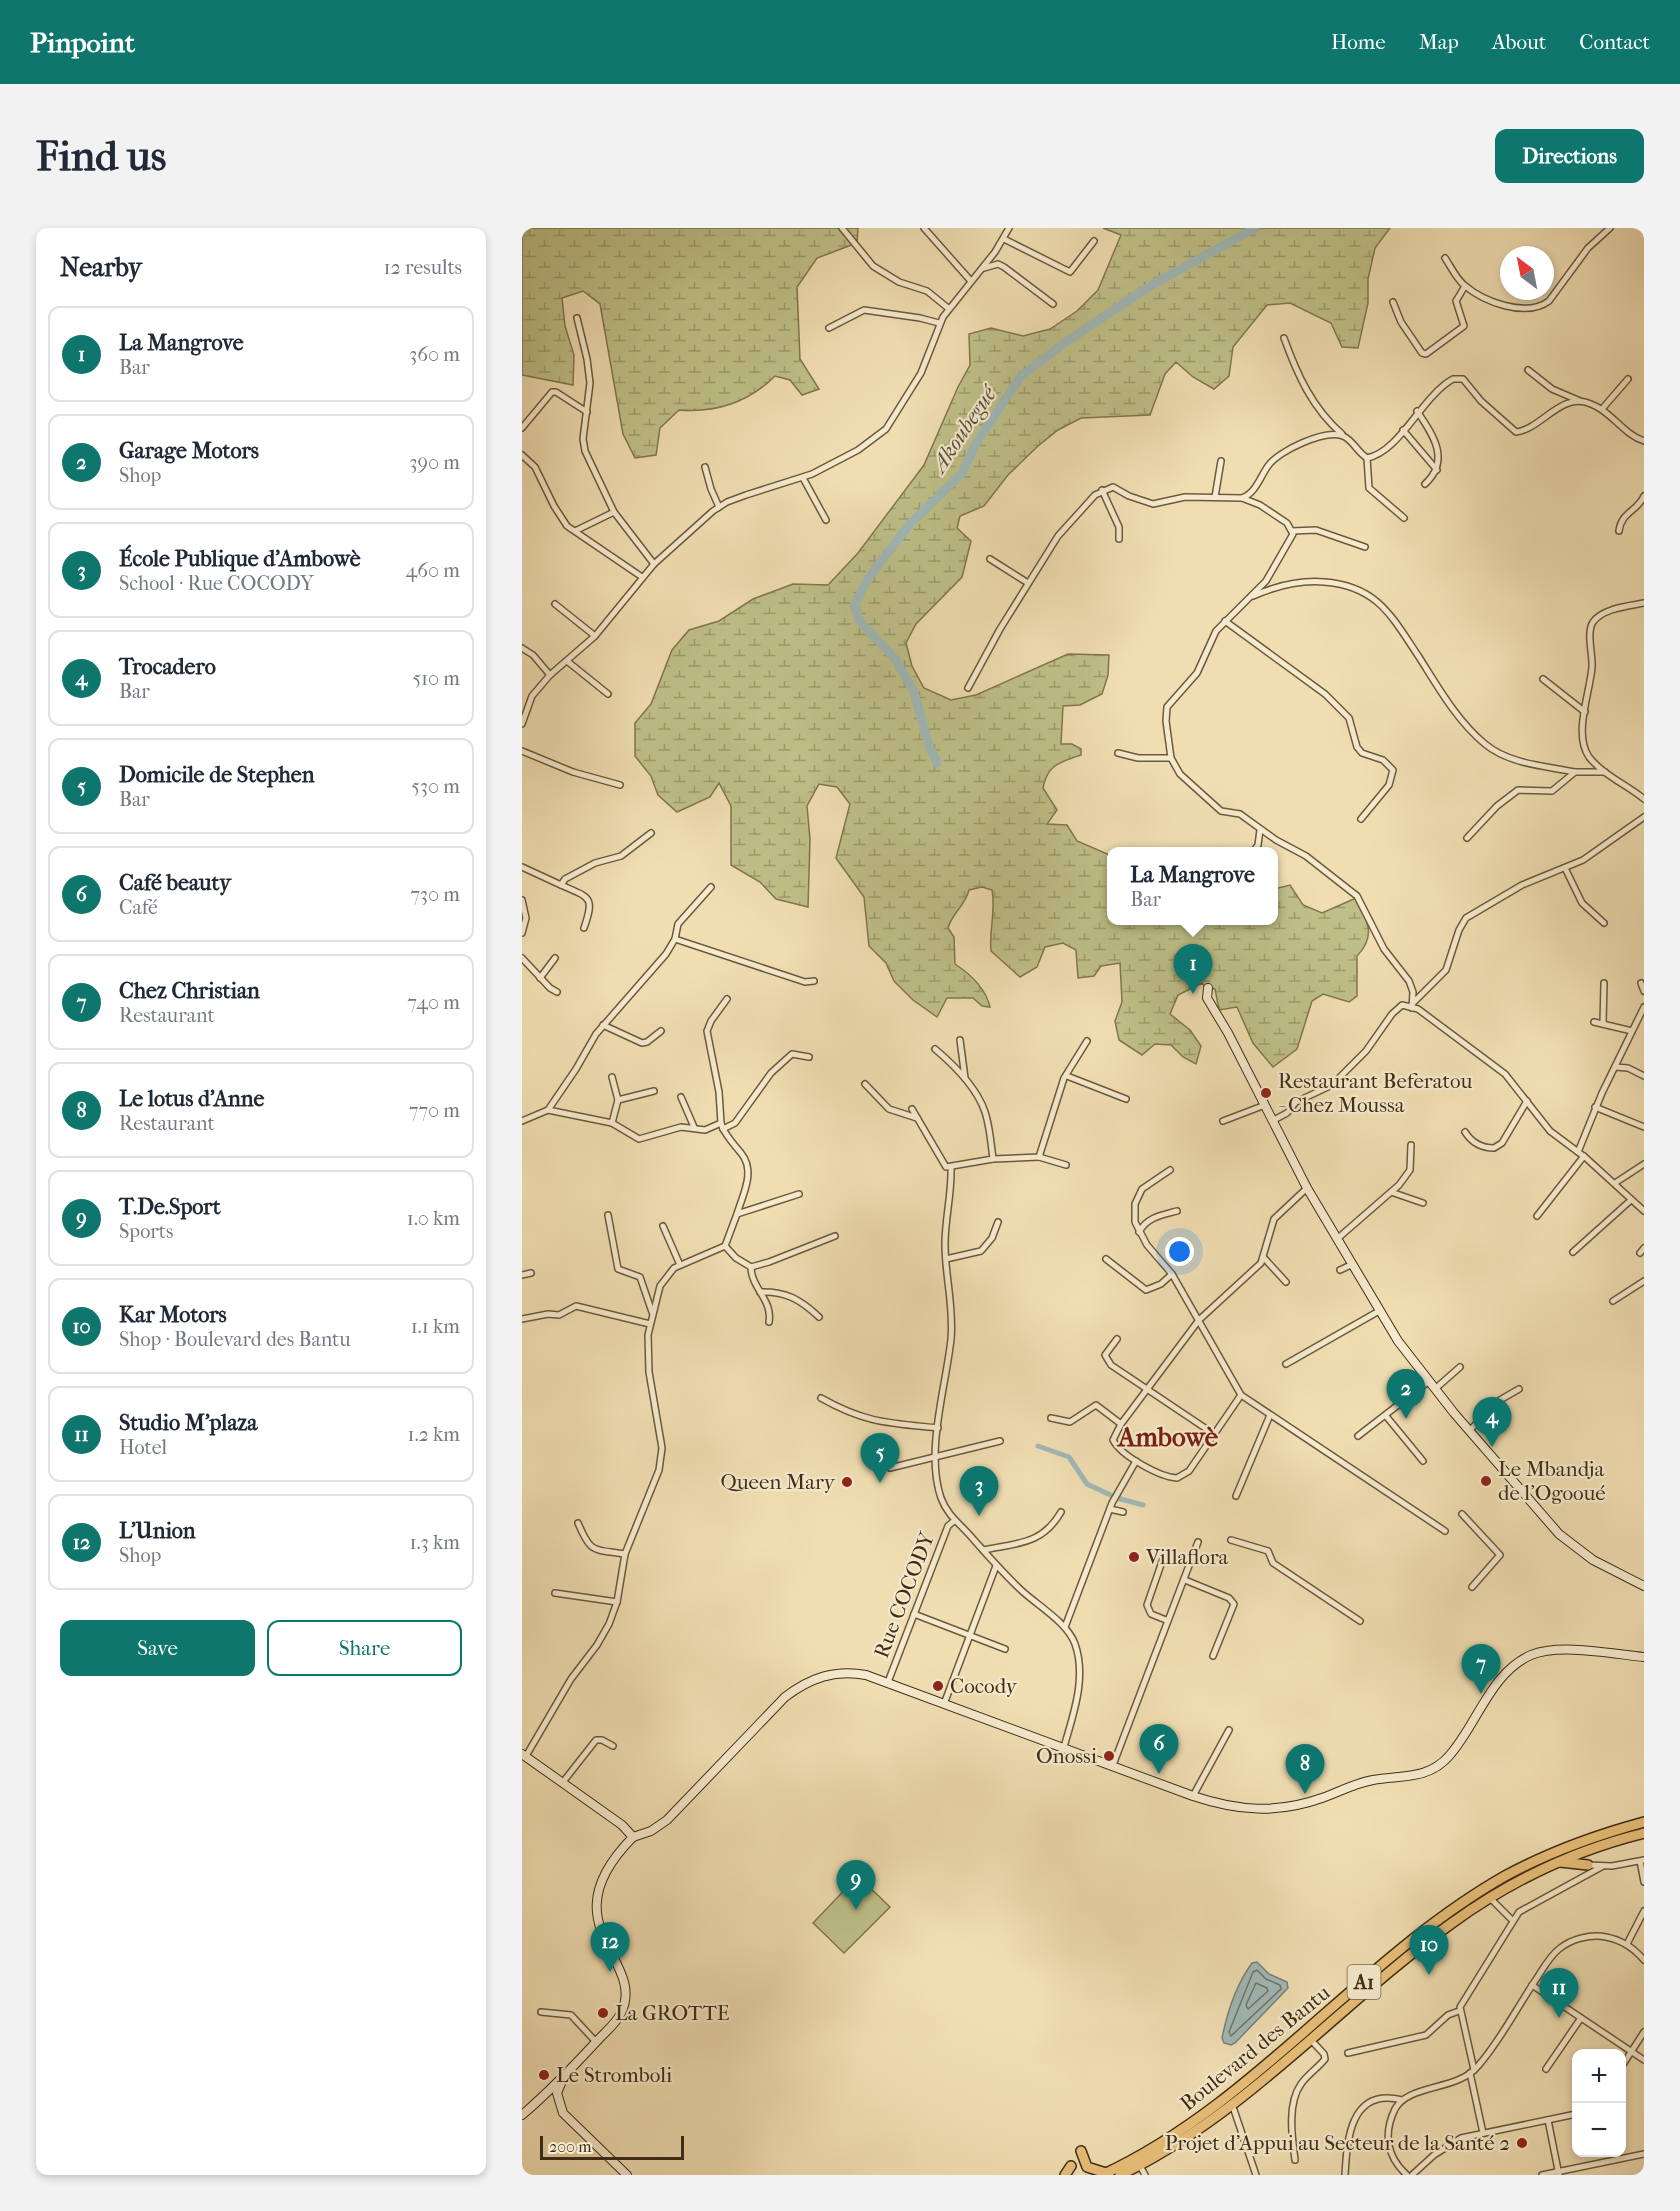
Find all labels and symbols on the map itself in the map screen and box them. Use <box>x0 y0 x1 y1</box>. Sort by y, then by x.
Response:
north arrow <box>1500 246 1554 300</box>
water label: Akoubegué <box>924 380 1003 479</box>
pin: 1 <box>1174 944 1212 994</box>
place label: Restaurant Beferatou - Chez Moussa <box>1278 1069 1472 1117</box>
marker: Restaurant Beferatou - Chez Moussa <box>1259 1086 1273 1100</box>
your location <box>1165 1237 1194 1266</box>
pin: 2 <box>1386 1370 1426 1419</box>
pin: 4 <box>1472 1398 1512 1447</box>
district label: Ambowè <box>1116 1421 1219 1453</box>
pin: 5 <box>860 1434 900 1483</box>
place label: Le Mbandja de l'Ogooué <box>1498 1457 1606 1505</box>
pin: 3 <box>960 1466 998 1516</box>
place label: Queen Mary <box>721 1470 836 1494</box>
marker: Le Mbandja de l'Ogooué <box>1479 1474 1493 1488</box>
marker: Queen Mary <box>840 1475 854 1489</box>
street label: Rue COCODY <box>869 1528 939 1661</box>
place label: Villaflora <box>1145 1545 1229 1569</box>
marker: Villaflora <box>1127 1550 1141 1564</box>
pin: 7 <box>1462 1644 1500 1694</box>
place label: Cocody <box>950 1674 1018 1698</box>
marker: Cocody <box>931 1679 945 1693</box>
pin: 6 <box>1140 1724 1178 1774</box>
place label: Onossi <box>1036 1744 1097 1768</box>
pin: 8 <box>1286 1744 1324 1794</box>
marker: Onossi <box>1102 1749 1116 1763</box>
pin: 9 <box>836 1860 876 1910</box>
pin: 12 <box>590 1922 629 1972</box>
pin: 10 <box>1410 1926 1448 1975</box>
road number: A1 <box>1348 1965 1380 1999</box>
pin: 11 <box>1540 1968 1578 2018</box>
street label: Boulevard des Bantu <box>1175 1980 1335 2116</box>
place label: La GROTTE <box>615 2001 730 2025</box>
marker: La GROTTE <box>596 2006 610 2020</box>
place label: Le Stromboli <box>556 2063 672 2087</box>
marker: Le Stromboli <box>537 2068 551 2082</box>
place label: Projet d'Appui au Secteur de la Santé 2 <box>1165 2131 1510 2155</box>
scale bar <box>540 2133 684 2160</box>
marker: Projet d'Appui au Secteur de la Santé 2 <box>1515 2136 1529 2150</box>

